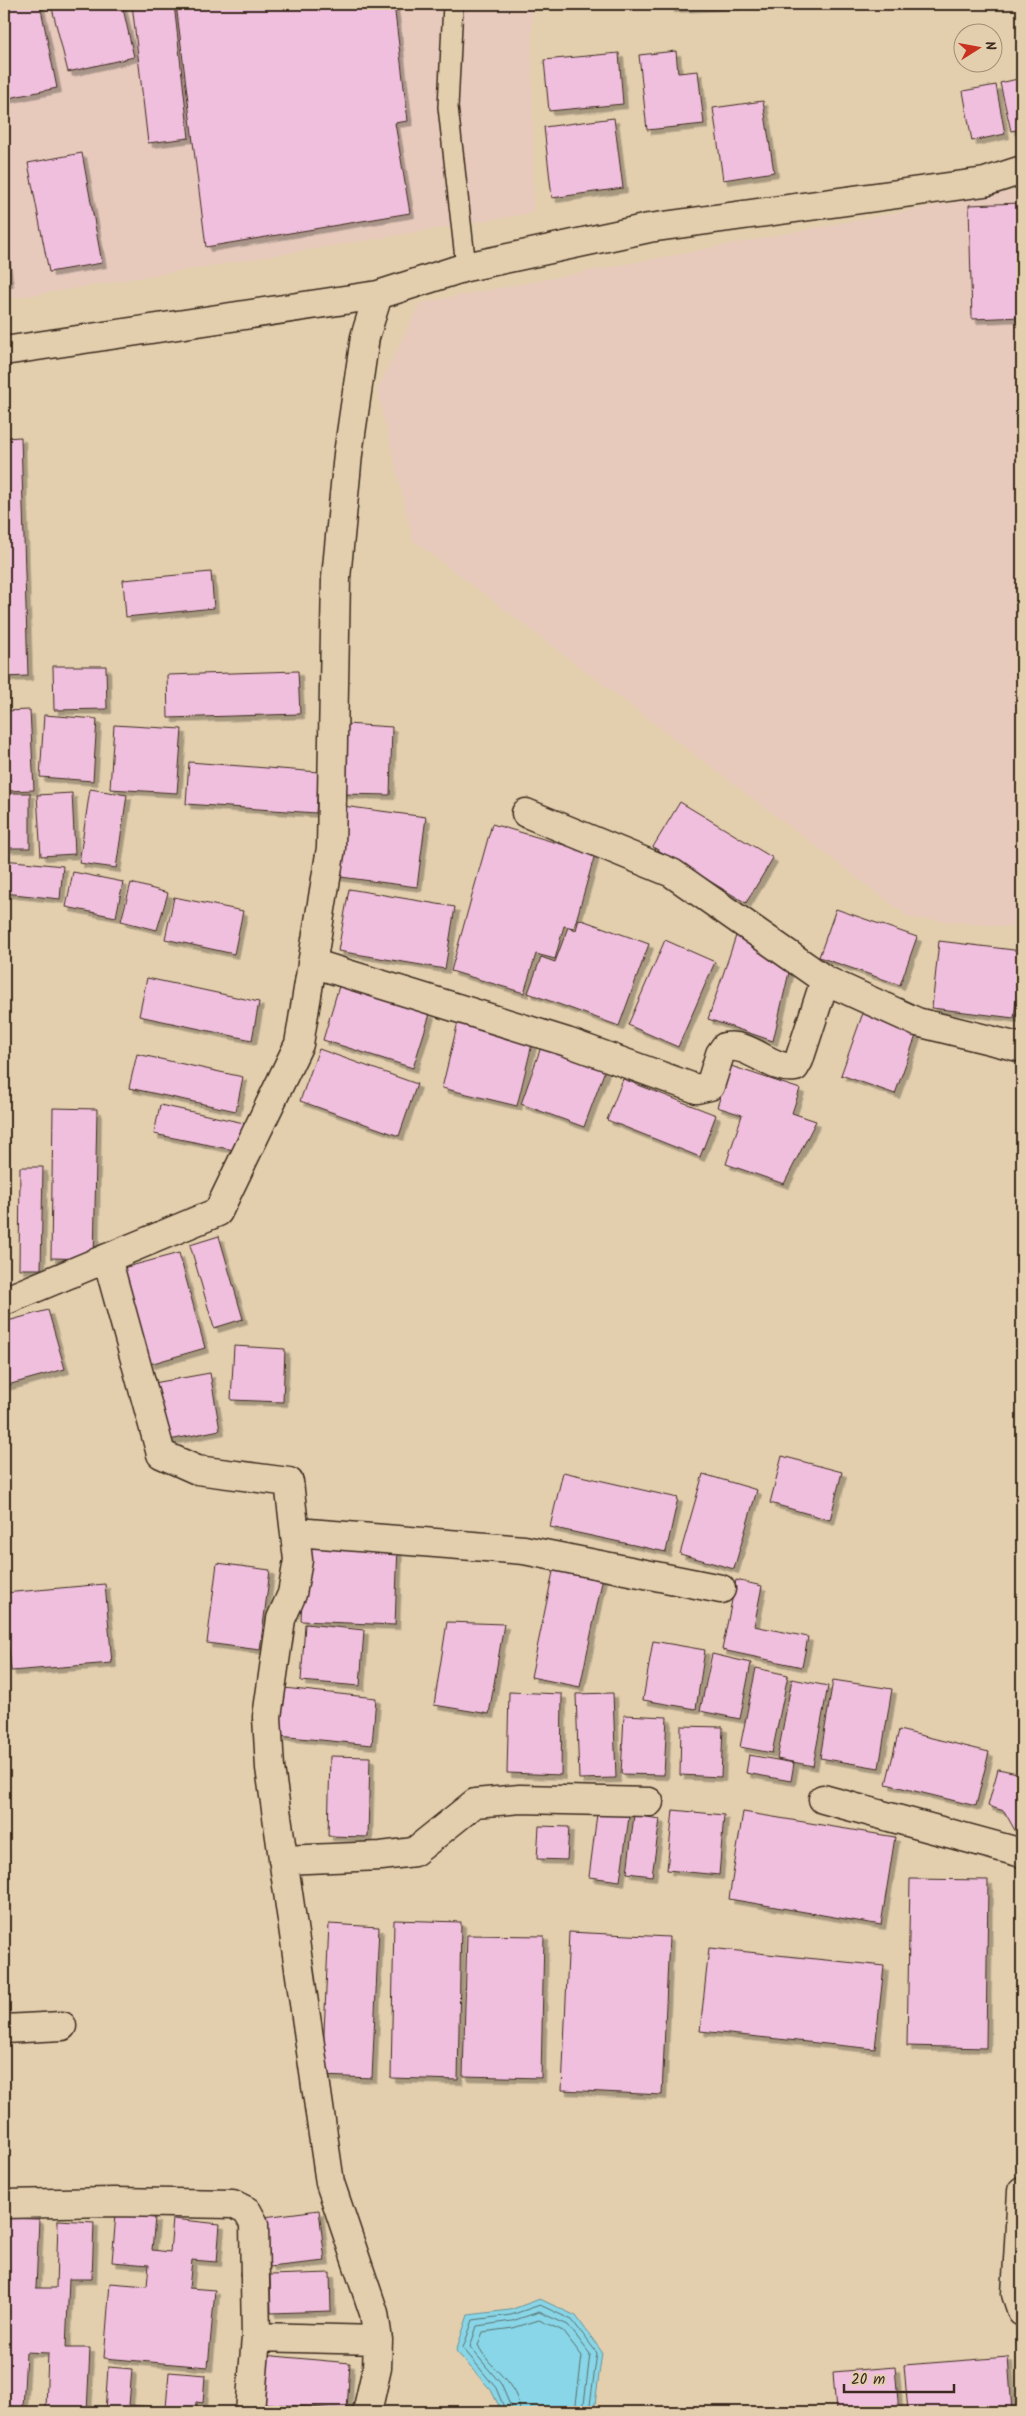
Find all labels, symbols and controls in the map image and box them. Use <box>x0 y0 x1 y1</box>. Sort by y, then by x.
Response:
north arrow <box>954 22 1004 72</box>
text: N <box>978 39 1001 52</box>
scale bar <box>844 2361 954 2393</box>
text: 20 m <box>851 2368 885 2392</box>

